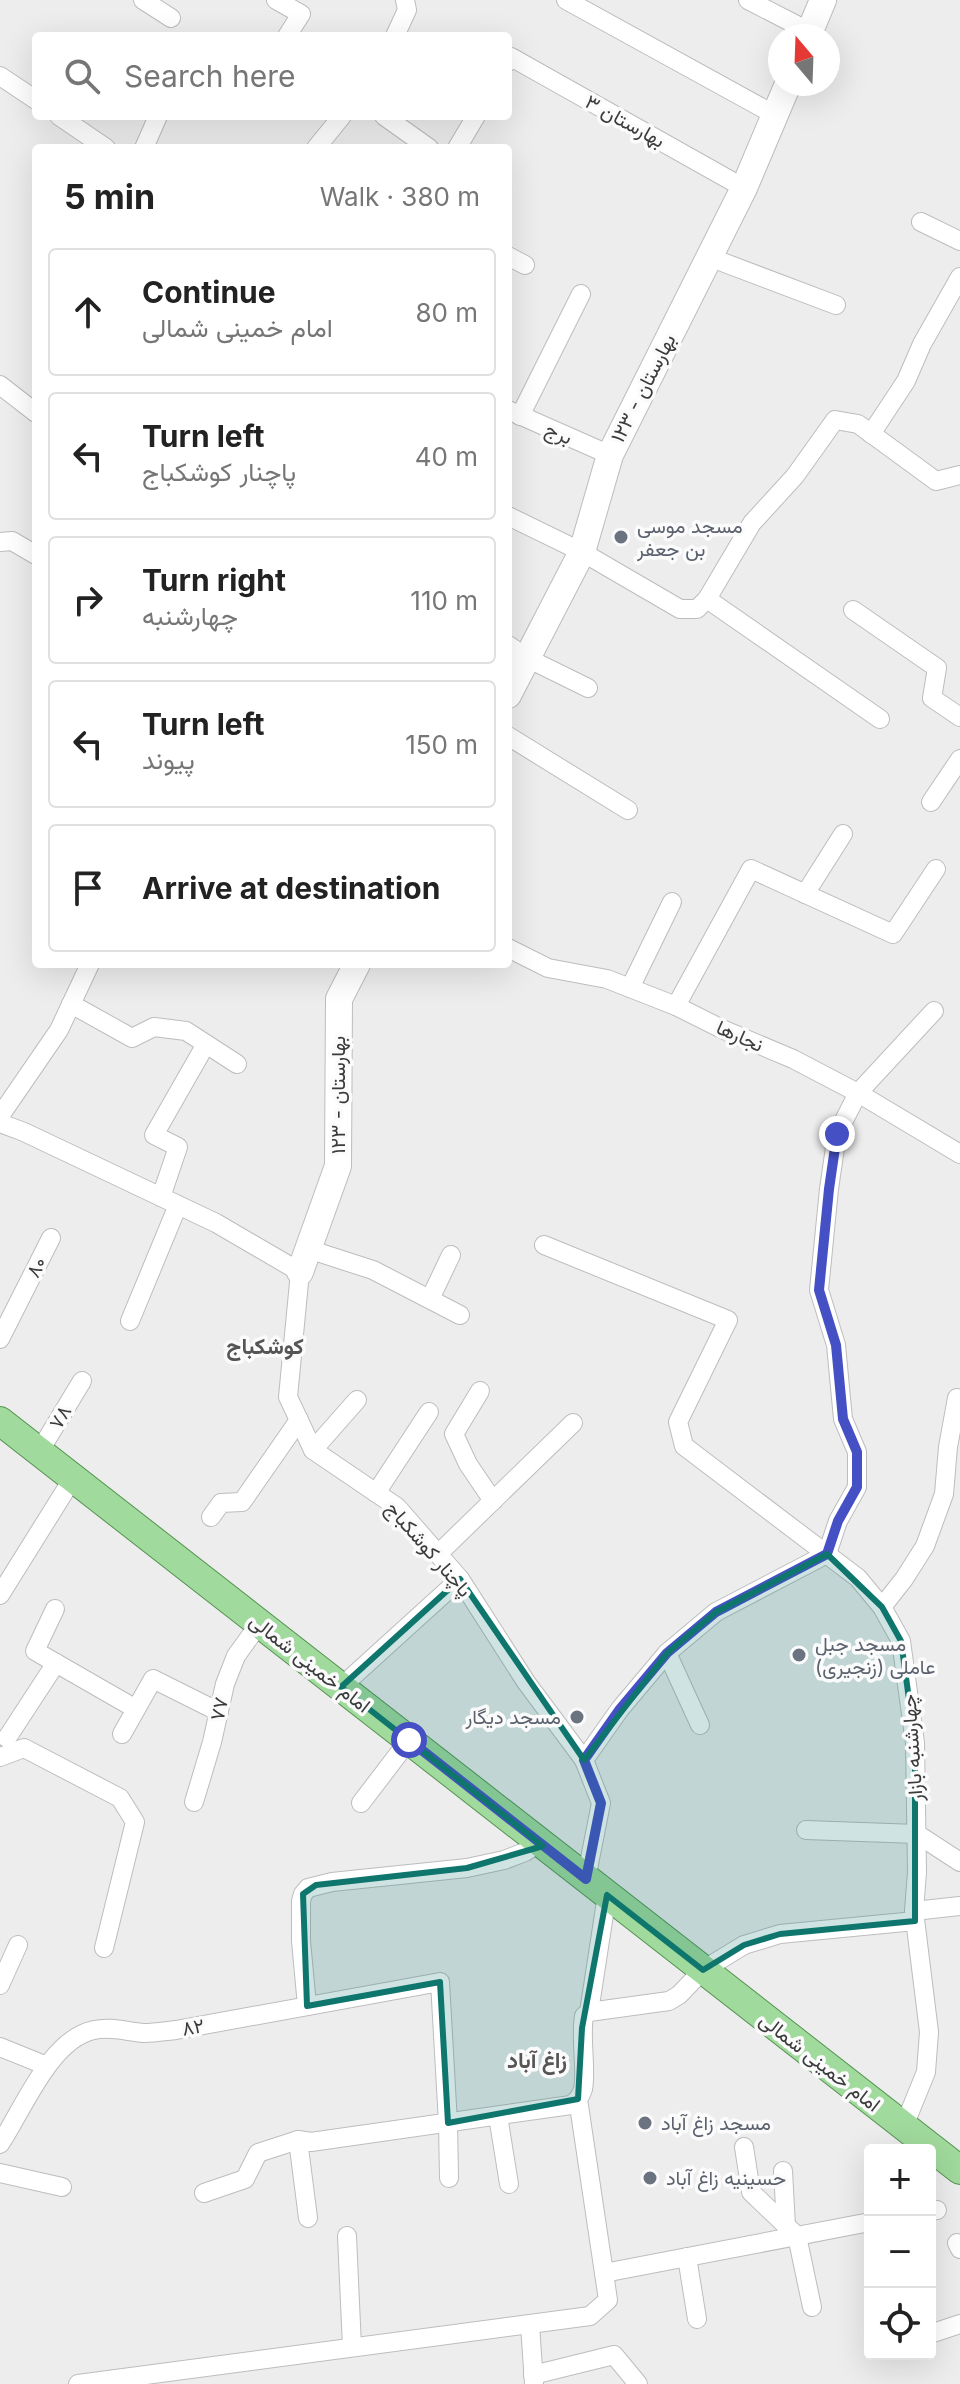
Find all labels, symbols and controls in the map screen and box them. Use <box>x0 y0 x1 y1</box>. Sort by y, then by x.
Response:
north arrow <box>768 24 840 96</box>
search box <box>32 32 512 120</box>
icon: search <box>60 54 104 98</box>
text: Search here <box>124 58 296 94</box>
street label: بهارستان ۳ <box>580 89 669 154</box>
text: 5 min <box>64 176 155 217</box>
text: Walk · 380 m <box>320 181 480 212</box>
text: Continue <box>142 274 276 310</box>
icon: ahead <box>66 290 110 334</box>
text: 80 m <box>415 297 478 328</box>
text: امام خمینی شمالی <box>142 312 333 343</box>
street label: بهارستان - ۱۲۳ <box>605 330 681 447</box>
street label: برج <box>541 417 576 451</box>
text: Turn left <box>142 418 264 454</box>
icon: left <box>66 434 110 478</box>
text: 40 m <box>415 441 478 472</box>
text: پاچنار کوشکباج <box>142 456 296 487</box>
place label: مسجد موسی بن جعفر <box>636 514 743 562</box>
marker: مسجد موسی بن جعفر <box>612 528 630 546</box>
text: Turn right <box>142 562 286 598</box>
icon: right <box>66 578 110 622</box>
text: 110 m <box>410 585 478 616</box>
text: چهارشنبه <box>142 600 238 631</box>
text: Turn left <box>142 706 264 742</box>
icon: left <box>66 722 110 766</box>
text: 150 m <box>405 729 478 760</box>
text: پیوند <box>142 744 195 775</box>
icon: arrive <box>66 866 110 910</box>
text: Arrive at destination <box>142 870 440 906</box>
street label: نجارها <box>712 1015 767 1058</box>
street label: بهارستان - ۱۲۳ <box>326 1036 351 1154</box>
route end <box>819 1116 855 1152</box>
street label: ۸۰ <box>21 1253 51 1281</box>
district label: کوشکباج <box>226 1333 304 1361</box>
street label: ۷۸ <box>44 1401 76 1433</box>
street label: پاچنار کوشکباج <box>380 1496 477 1603</box>
street label: امام خمینی شمالی <box>244 1608 375 1718</box>
place label: مسجد جبل عاملی (زنجیری) <box>815 1632 935 1680</box>
marker: مسجد جبل عاملی (زنجیری) <box>790 1646 808 1664</box>
street label: چهارشنبه بازار <box>896 1693 930 1803</box>
street label: ۷۷ <box>205 1695 233 1723</box>
place label: مسجد دیگار <box>464 1705 561 1730</box>
marker: مسجد دیگار <box>568 1708 586 1726</box>
route start <box>391 1722 427 1758</box>
street label: امام خمینی شمالی <box>754 2007 885 2117</box>
street label: ۸۲ <box>180 2013 206 2041</box>
district label: زاغ آباد <box>507 2047 567 2075</box>
place label: مسجد زاغ آباد <box>661 2111 771 2137</box>
marker: مسجد زاغ آباد <box>636 2114 654 2132</box>
map controls <box>864 2144 936 2360</box>
button: + <box>864 2144 936 2216</box>
place label: حسینیه زاغ آباد <box>666 2166 786 2192</box>
marker: حسینیه زاغ آباد <box>641 2169 659 2187</box>
button: − <box>864 2216 936 2288</box>
button: locate <box>864 2288 936 2360</box>

